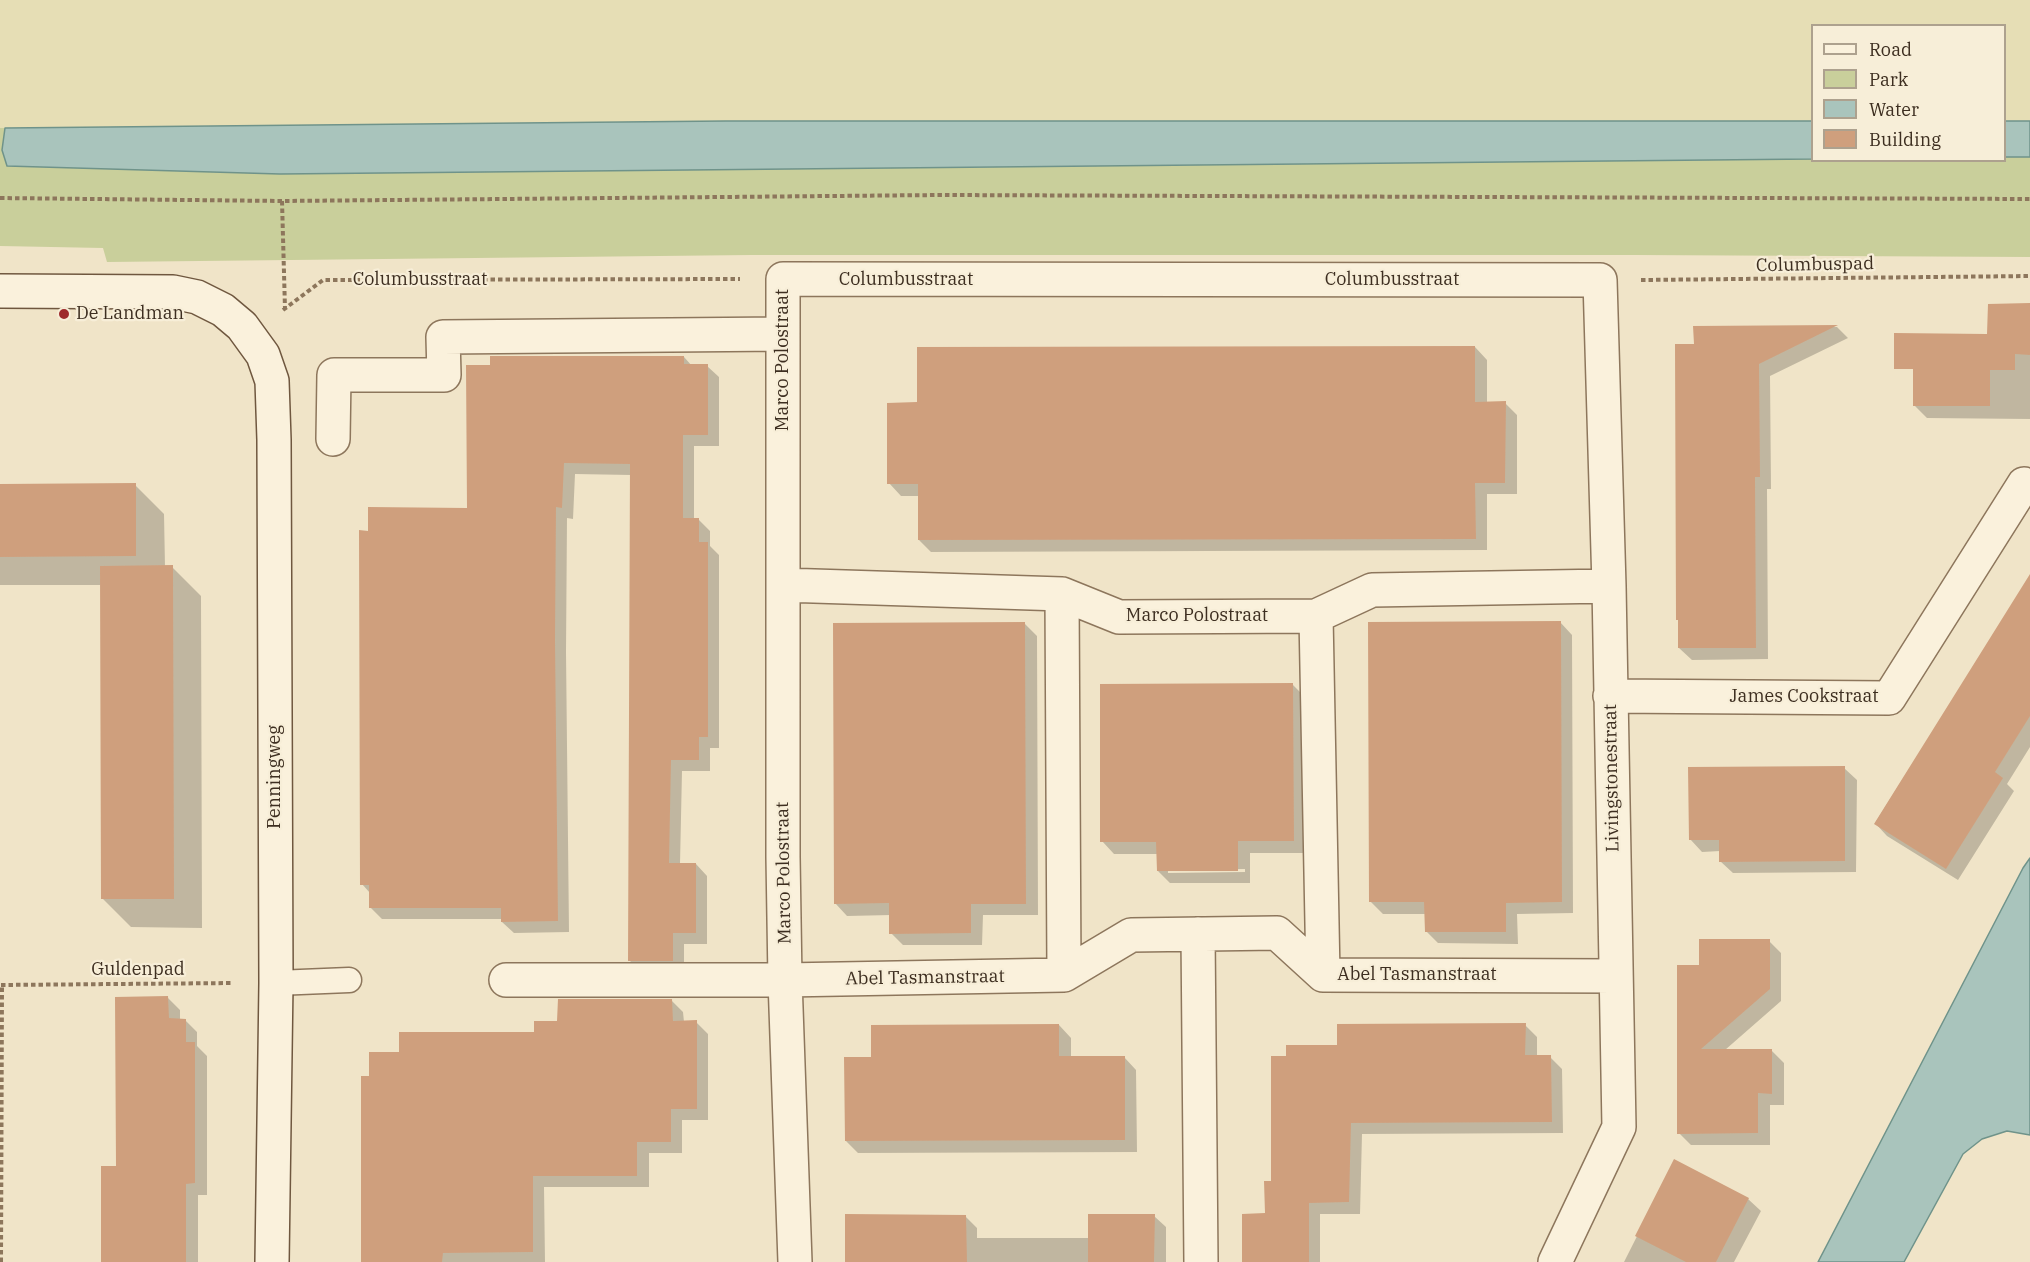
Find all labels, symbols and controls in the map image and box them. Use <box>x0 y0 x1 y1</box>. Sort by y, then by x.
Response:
legend <box>1811 24 2006 162</box>
text: Road <box>1869 38 1912 61</box>
text: Park <box>1869 68 1908 91</box>
text: Water <box>1869 98 1919 121</box>
text: Building <box>1869 128 1941 151</box>
street label: Columbuspad <box>1756 253 1874 277</box>
street label: Columbusstraat <box>353 269 487 291</box>
street label: Columbusstraat <box>839 269 973 291</box>
street label: Columbusstraat <box>1325 269 1459 291</box>
street label: Marco Polostraat <box>772 289 794 431</box>
place label: De Landman <box>76 303 184 325</box>
marker: De Landman <box>57 307 71 321</box>
street label: Marco Polostraat <box>1126 605 1268 627</box>
street label: James Cookstraat <box>1729 686 1879 708</box>
street label: Livingstonestraat <box>1600 704 1624 852</box>
street label: Penningweg <box>264 725 286 829</box>
street label: Marco Polostraat <box>772 802 796 944</box>
street label: Guldenpad <box>91 959 185 981</box>
street label: Abel Tasmanstraat <box>1337 964 1497 986</box>
street label: Abel Tasmanstraat <box>845 966 1005 990</box>

